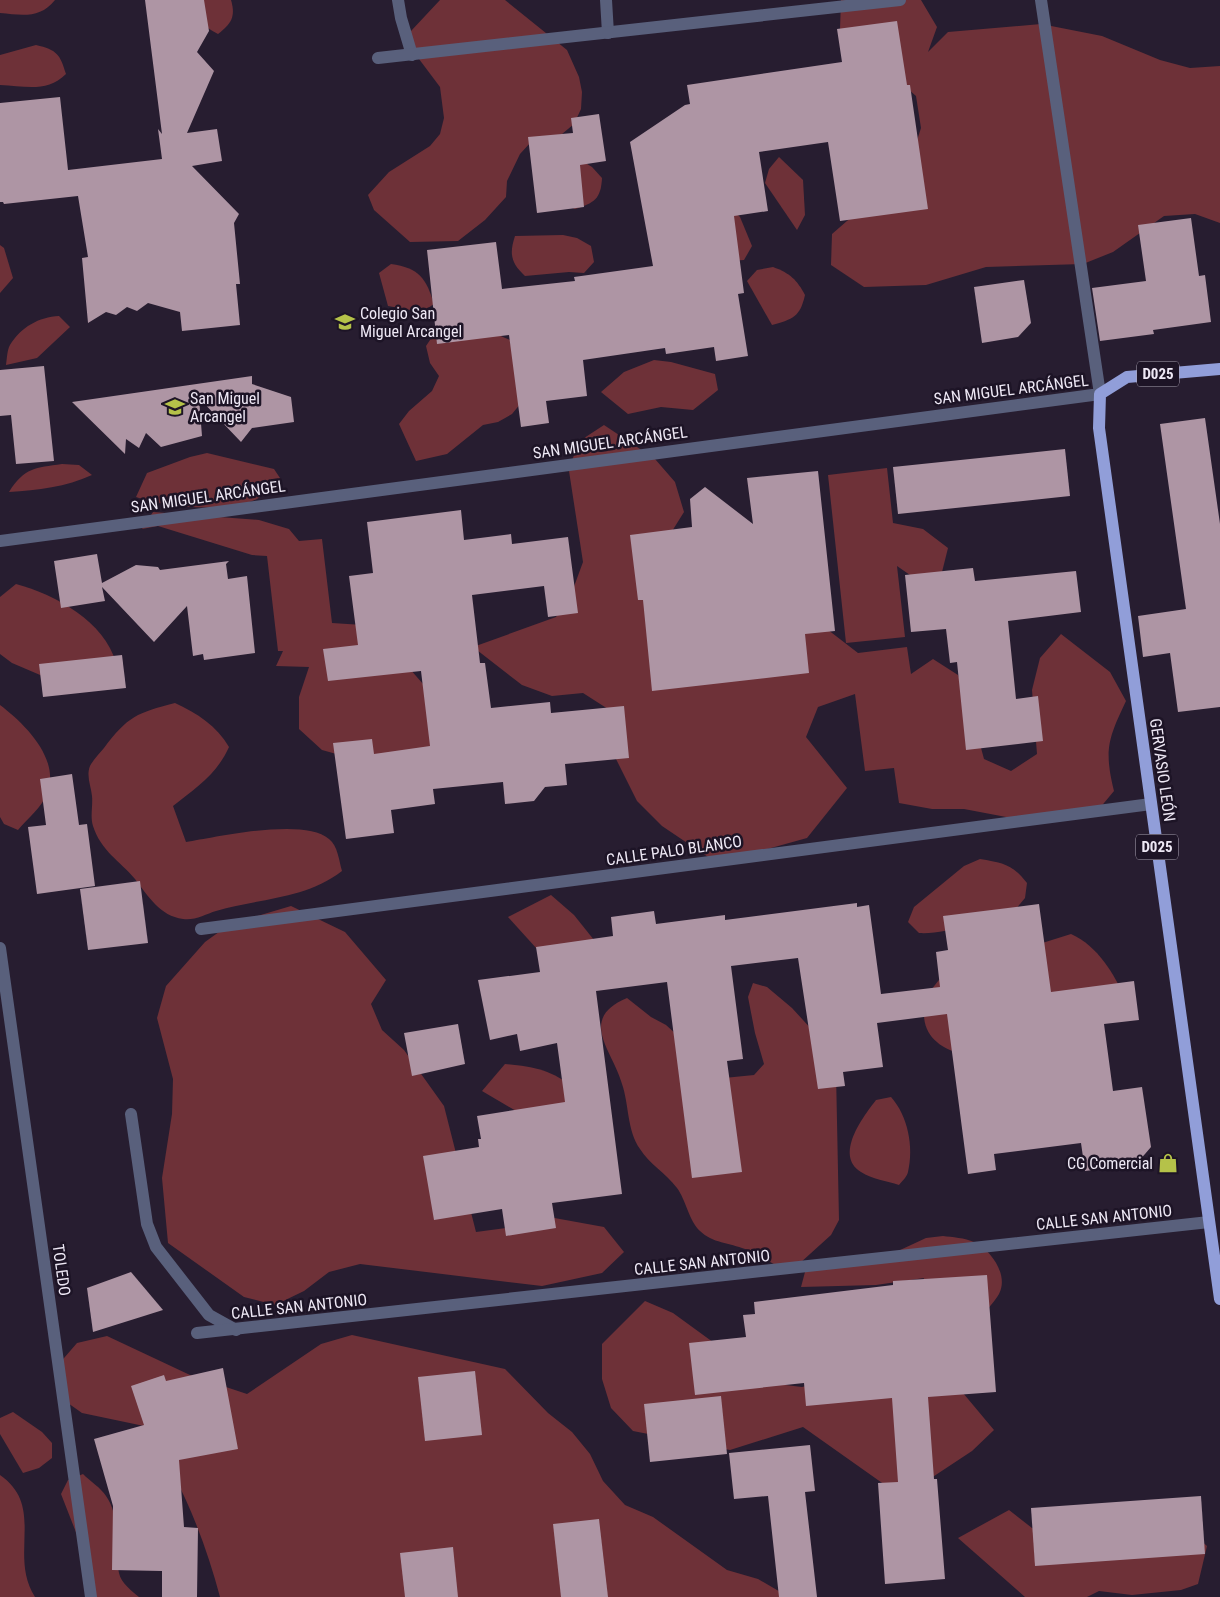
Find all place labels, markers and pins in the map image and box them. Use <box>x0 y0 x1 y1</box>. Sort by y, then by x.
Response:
place label: Colegio San Miguel Arcangel <box>360 304 462 341</box>
school or university icon: Colegio San Miguel Arcangel <box>334 311 356 333</box>
place label: San Miguel Arcangel <box>190 389 260 426</box>
school or university icon: San Miguel Arcangel <box>164 396 186 418</box>
shop icon: CG Comercial <box>1157 1152 1179 1174</box>
place label: CG Comercial <box>1067 1154 1153 1173</box>

